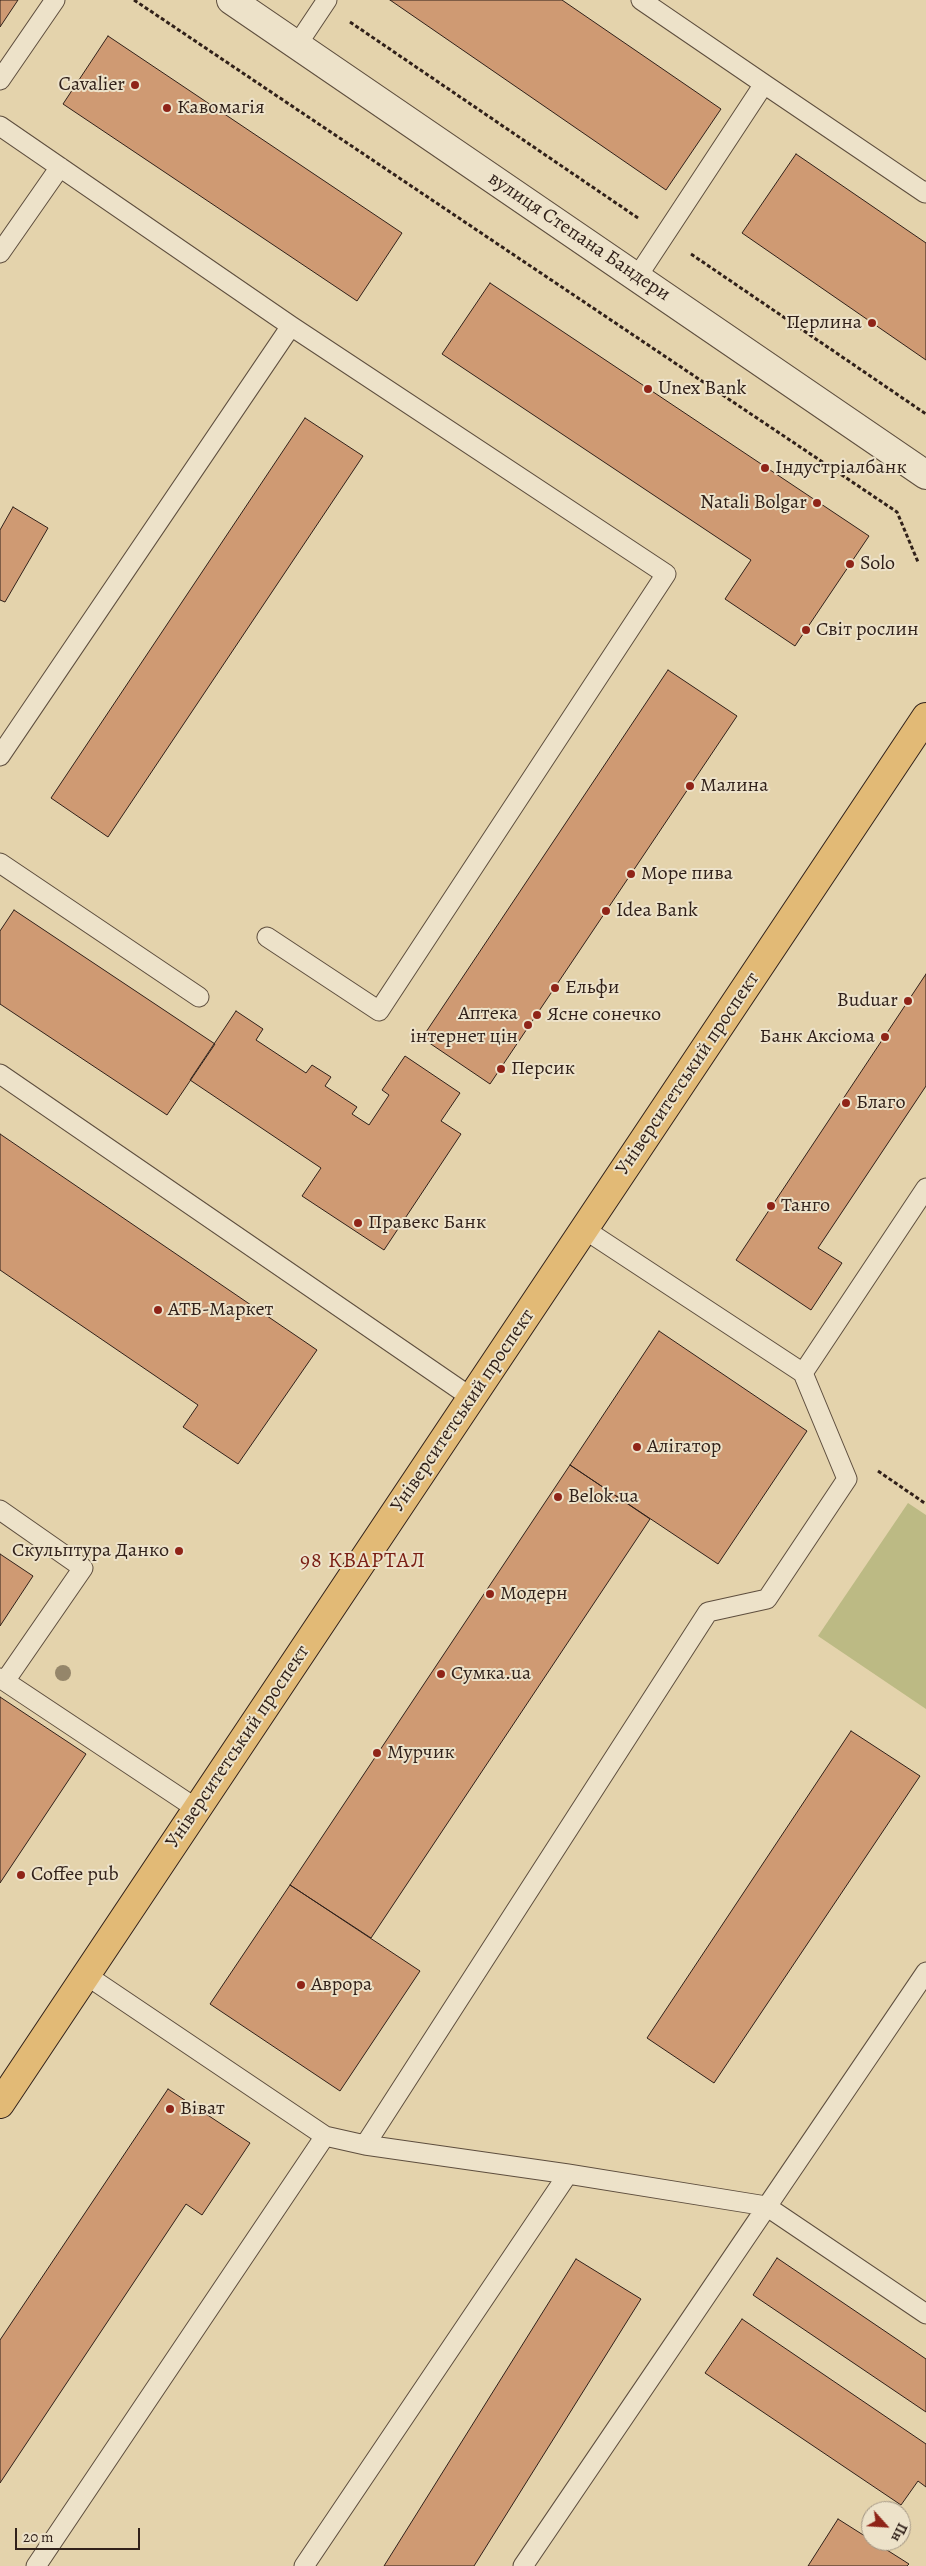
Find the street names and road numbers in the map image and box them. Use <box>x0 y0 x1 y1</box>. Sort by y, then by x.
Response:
street label: вулиця Степана Бандери <box>483 167 675 307</box>
street label: Університетський проспект <box>611 968 765 1180</box>
street label: Університетський проспект <box>386 1305 540 1517</box>
street label: Університетський проспект <box>161 1641 315 1853</box>

